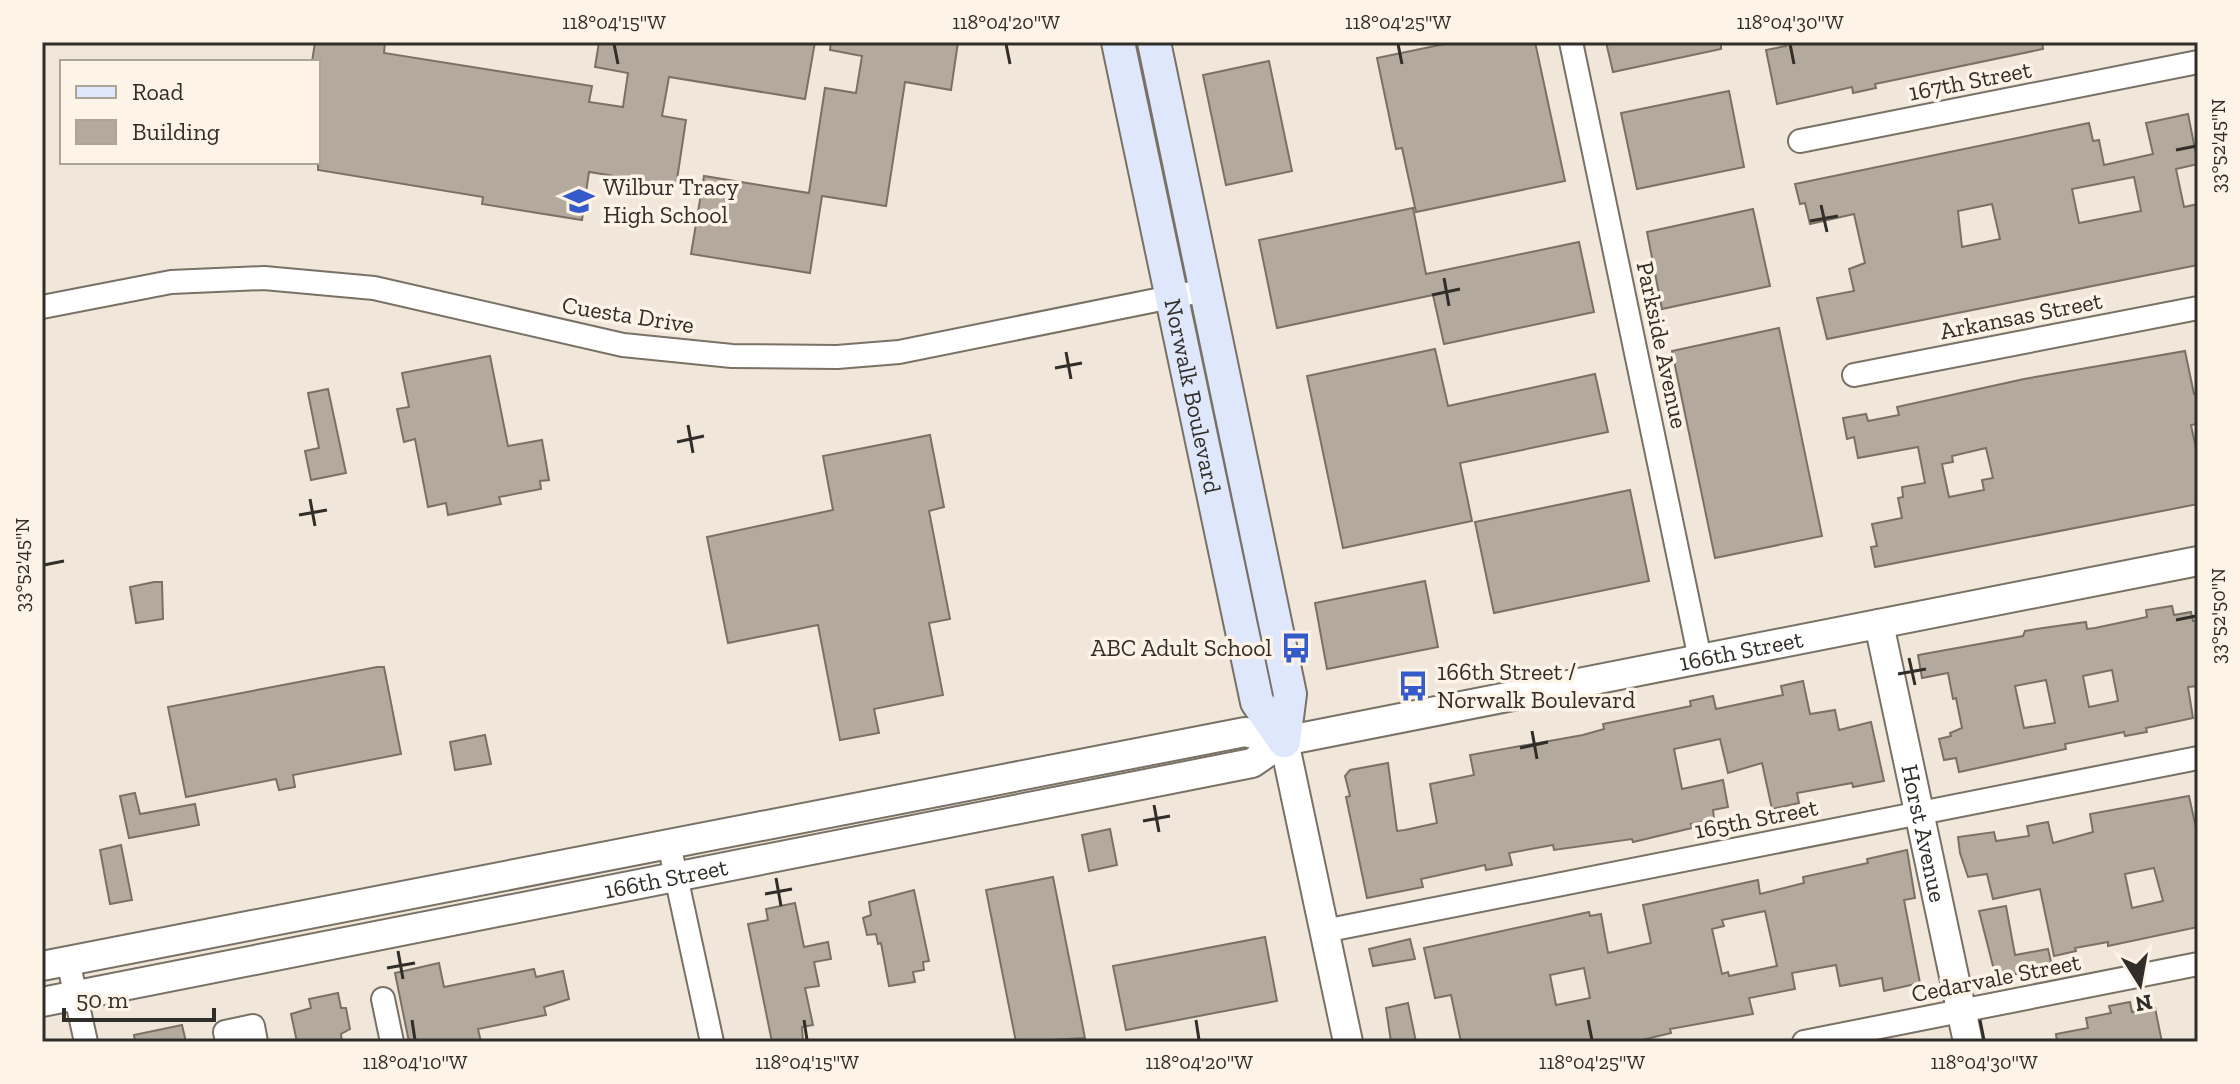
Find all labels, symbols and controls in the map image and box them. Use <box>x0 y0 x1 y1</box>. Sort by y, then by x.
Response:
text: 118°04'15"W <box>562 10 666 34</box>
text: 118°04'20"W <box>952 10 1060 34</box>
text: 118°04'25"W <box>1345 10 1452 34</box>
text: 118°04'30"W <box>1736 10 1844 34</box>
street label: 167th Street <box>1906 54 2034 107</box>
legend <box>60 60 320 164</box>
text: Road <box>132 77 184 106</box>
text: 33°52'45"N <box>2206 99 2230 193</box>
text: Building <box>132 117 220 146</box>
place label: Wilbur Tracy High School <box>603 172 739 229</box>
school or university icon: Wilbur Tracy High School <box>562 184 596 218</box>
street label: Parkside Avenue <box>1631 259 1694 431</box>
street label: Arkansas Street <box>1937 286 2105 345</box>
street label: Cuesta Drive <box>560 290 696 339</box>
street label: Norwalk Boulevard <box>1158 296 1228 496</box>
text: 33°52'45"N <box>10 518 34 612</box>
text: 33°52'50"N <box>2206 568 2230 664</box>
street label: 166th Street <box>1677 624 1805 677</box>
bus stop icon: ABC Adult School <box>1279 631 1313 665</box>
place label: ABC Adult School <box>1091 633 1272 662</box>
place label: 166th Street / Norwalk Boulevard <box>1437 657 1635 714</box>
bus stop icon: 166th Street / Norwalk Boulevard <box>1396 669 1430 703</box>
street label: Horst Avenue <box>1895 762 1953 905</box>
street label: 165th Street <box>1692 792 1820 845</box>
street label: 166th Street <box>601 852 730 905</box>
north arrow <box>2100 944 2180 1024</box>
street label: Cedarvale Street <box>1909 947 2083 1008</box>
scale bar <box>64 972 214 1022</box>
text: 50 m <box>76 985 129 1014</box>
text: N <box>2133 988 2155 1018</box>
text: 118°04'10"W <box>362 1050 468 1074</box>
text: 118°04'15"W <box>755 1050 859 1074</box>
text: 118°04'20"W <box>1145 1050 1253 1074</box>
text: 118°04'25"W <box>1539 1050 1646 1074</box>
text: 118°04'30"W <box>1930 1050 2038 1074</box>

